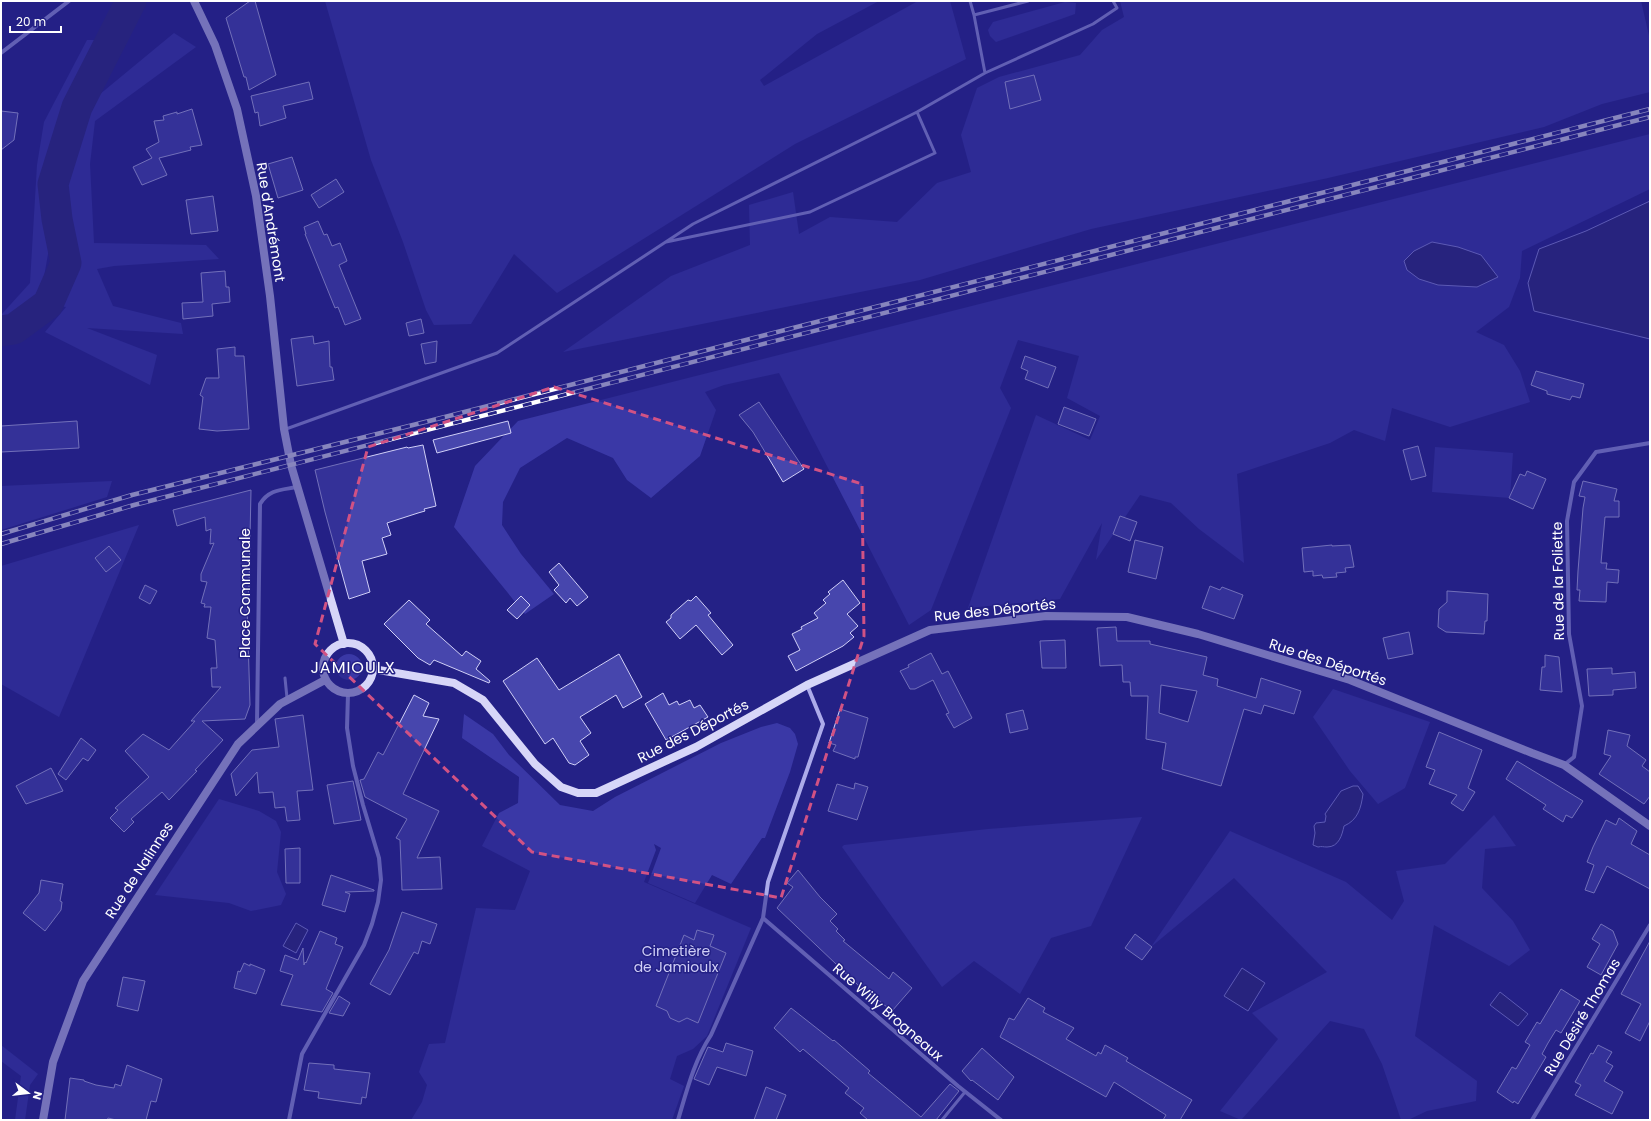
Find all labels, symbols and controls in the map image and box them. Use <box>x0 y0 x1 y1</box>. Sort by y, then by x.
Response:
scale bar <box>10 8 61 34</box>
text: 20 m <box>16 13 46 30</box>
street label: Rue d'Andrémont <box>252 161 290 283</box>
street label: Rue de la Foliette <box>1547 521 1569 641</box>
street label: Place Communale <box>235 528 255 658</box>
street label: Rue des Déportés <box>933 594 1057 626</box>
street label: Rue des Déportés <box>1267 634 1389 690</box>
district label: JAMIOULX <box>310 656 396 679</box>
street label: Rue des Déportés <box>634 694 752 768</box>
street label: Rue de Nalinnes <box>100 818 178 922</box>
park label: Cimetière de Jamioulx <box>634 941 719 977</box>
street label: Rue Désiré Thomas <box>1539 955 1625 1079</box>
street label: Rue Willy Brogneaux <box>828 958 948 1066</box>
north arrow <box>8 1073 48 1113</box>
text: N <box>29 1090 46 1102</box>

